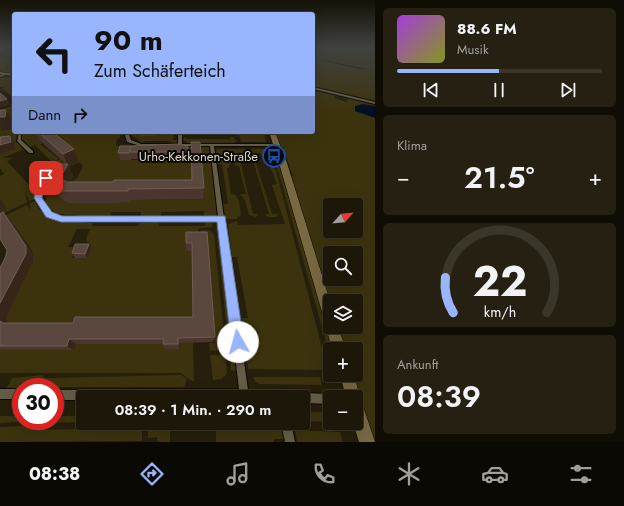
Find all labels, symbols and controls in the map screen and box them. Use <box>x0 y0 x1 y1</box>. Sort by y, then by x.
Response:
text: 88.6 FM <box>457 18 517 40</box>
text: 90 m <box>94 20 163 61</box>
icon: left <box>28 28 80 80</box>
text: Musik <box>457 40 489 59</box>
text: Zum Schäferteich <box>94 58 226 84</box>
icon: previous <box>420 79 442 101</box>
icon: pause <box>488 79 510 101</box>
icon: next <box>557 79 579 101</box>
text: Dann <box>28 104 61 126</box>
icon: right <box>69 104 91 126</box>
text: Klima <box>397 136 427 155</box>
bus stop icon: Urho-Kekkonen-Straße <box>261 143 287 169</box>
place label: Urho-Kekkonen-Straße <box>139 147 258 166</box>
text: 21.5° <box>464 156 534 199</box>
pin <box>29 161 63 195</box>
text: − <box>397 161 410 193</box>
text: + <box>588 161 602 193</box>
icon: arrive <box>35 167 57 189</box>
north arrow <box>323 198 363 238</box>
map controls <box>323 198 363 430</box>
button: search <box>323 246 363 286</box>
text: 22 <box>472 250 527 311</box>
button: layers <box>323 294 363 334</box>
text: km/h <box>483 301 516 321</box>
position arrow <box>217 321 259 363</box>
button: + <box>323 342 363 382</box>
text: Ankunft <box>397 355 438 374</box>
text: 08:39 <box>397 375 481 418</box>
speed limit sign: 30 <box>12 378 64 430</box>
button: − <box>323 390 363 430</box>
text: 08:39 · 1 Min. · 290 m <box>115 399 271 421</box>
icon: directions <box>138 460 166 488</box>
icon: music <box>224 460 252 488</box>
icon: phone <box>310 460 338 488</box>
icon: climate <box>395 460 423 488</box>
icon: car <box>481 460 509 488</box>
icon: filters <box>567 460 595 488</box>
text: 08:38 <box>29 461 80 487</box>

